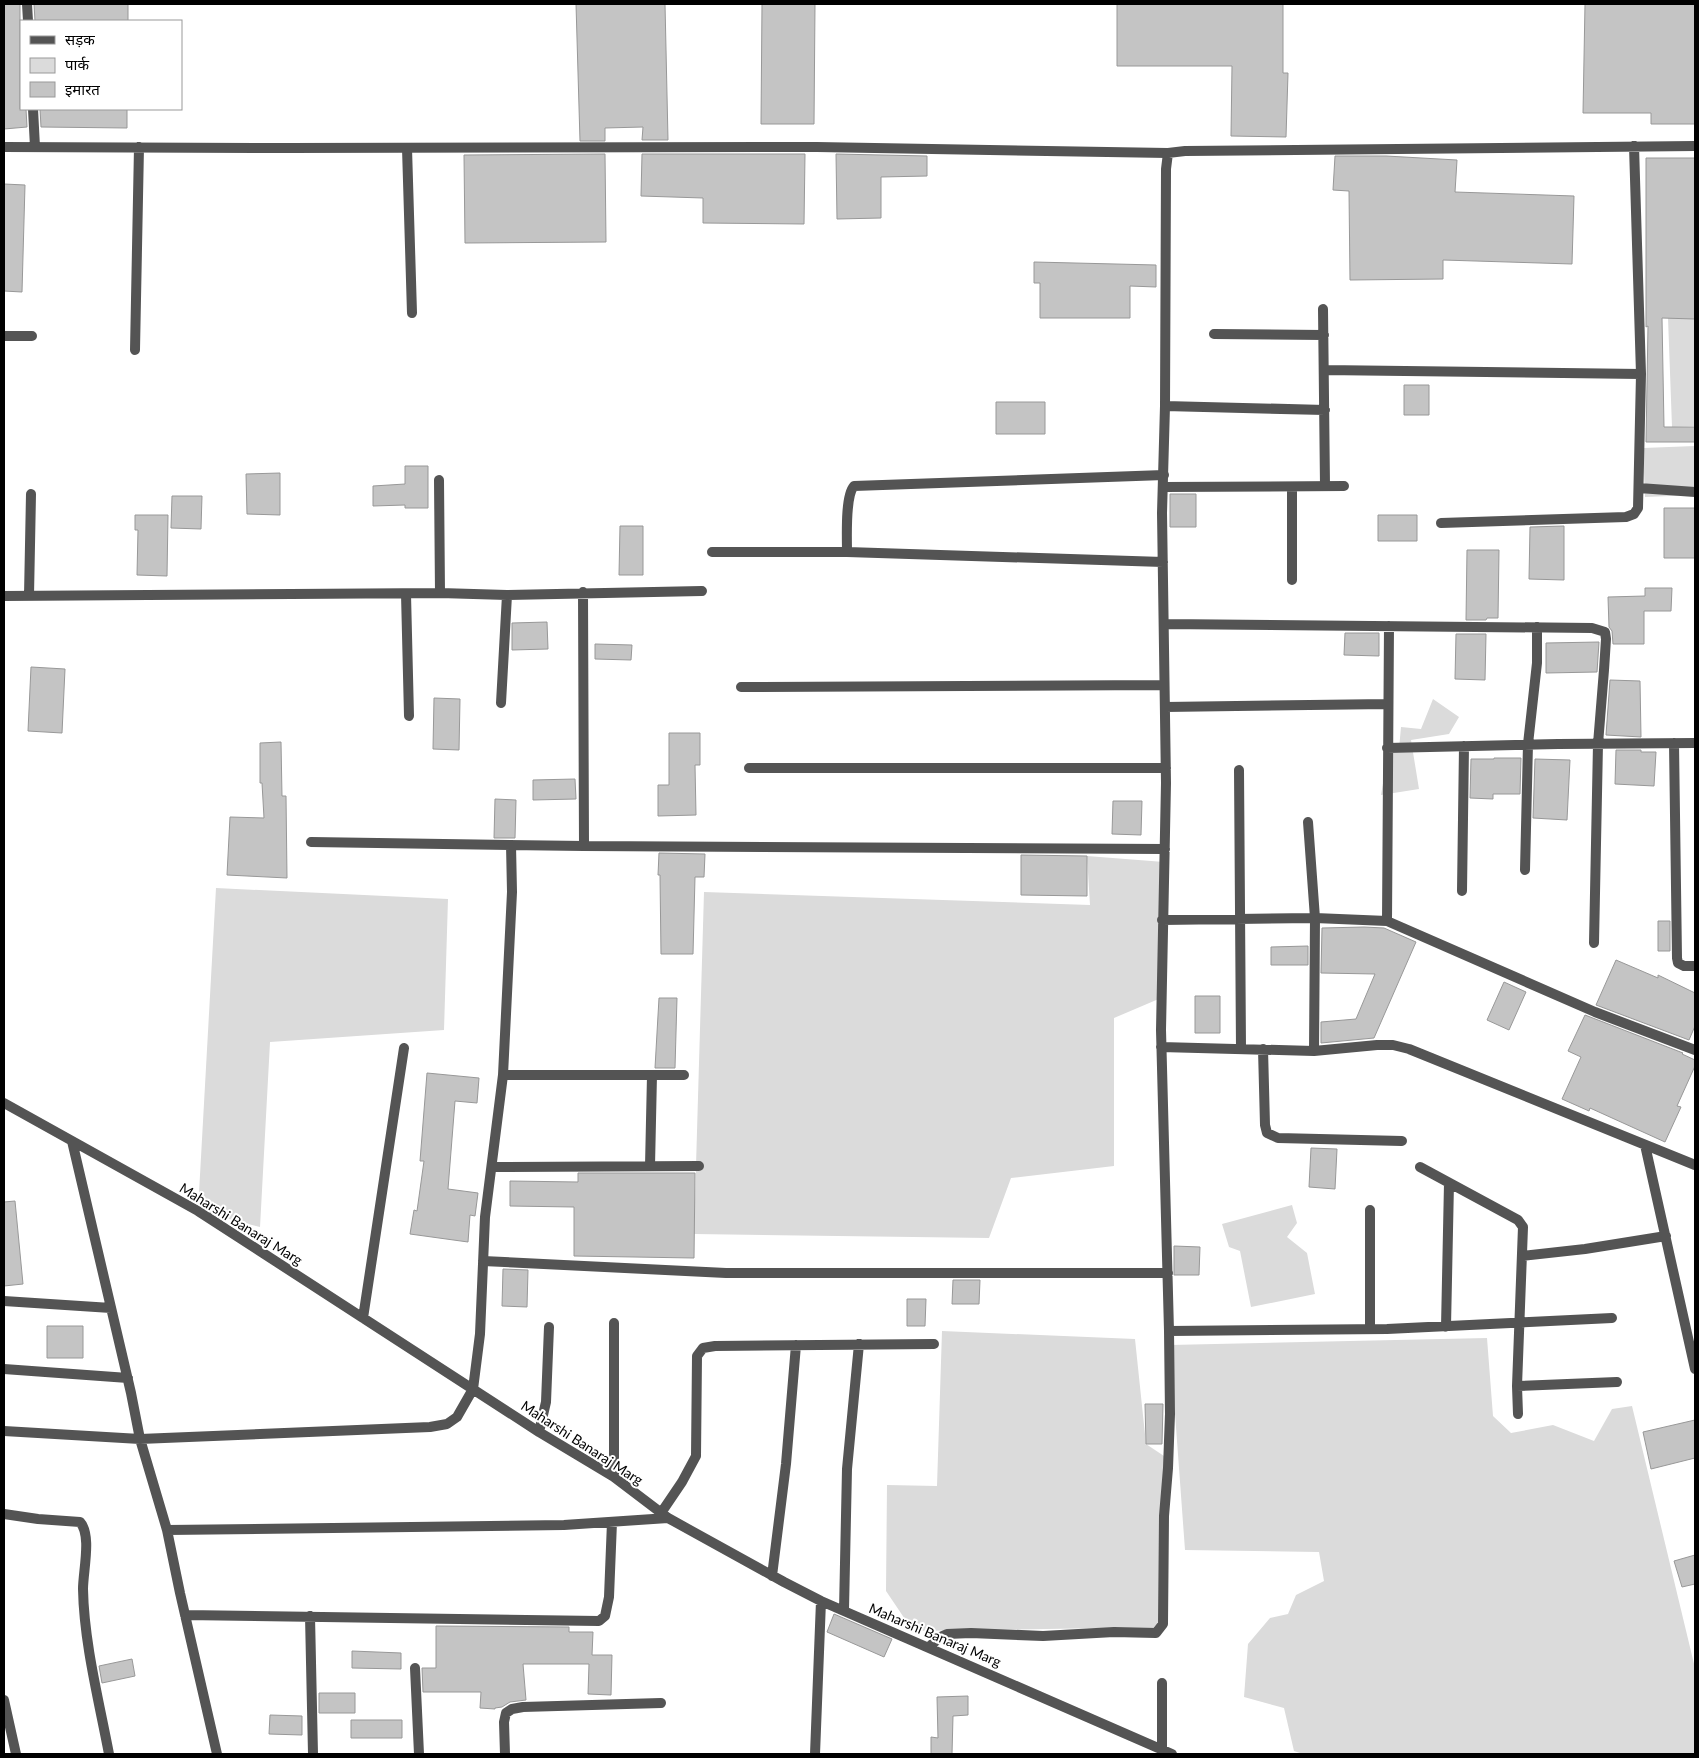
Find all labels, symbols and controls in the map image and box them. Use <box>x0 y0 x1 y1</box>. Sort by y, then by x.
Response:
legend <box>20 20 182 110</box>
text: सड़क <box>65 30 95 48</box>
text: पार्क <box>65 55 89 73</box>
text: इमारत <box>65 80 100 98</box>
street label: Maharshi Banaraj Marg <box>177 1179 306 1268</box>
street label: Maharshi Banaraj Marg <box>518 1397 646 1488</box>
street label: Maharshi Banaraj Marg <box>867 1599 1004 1670</box>

